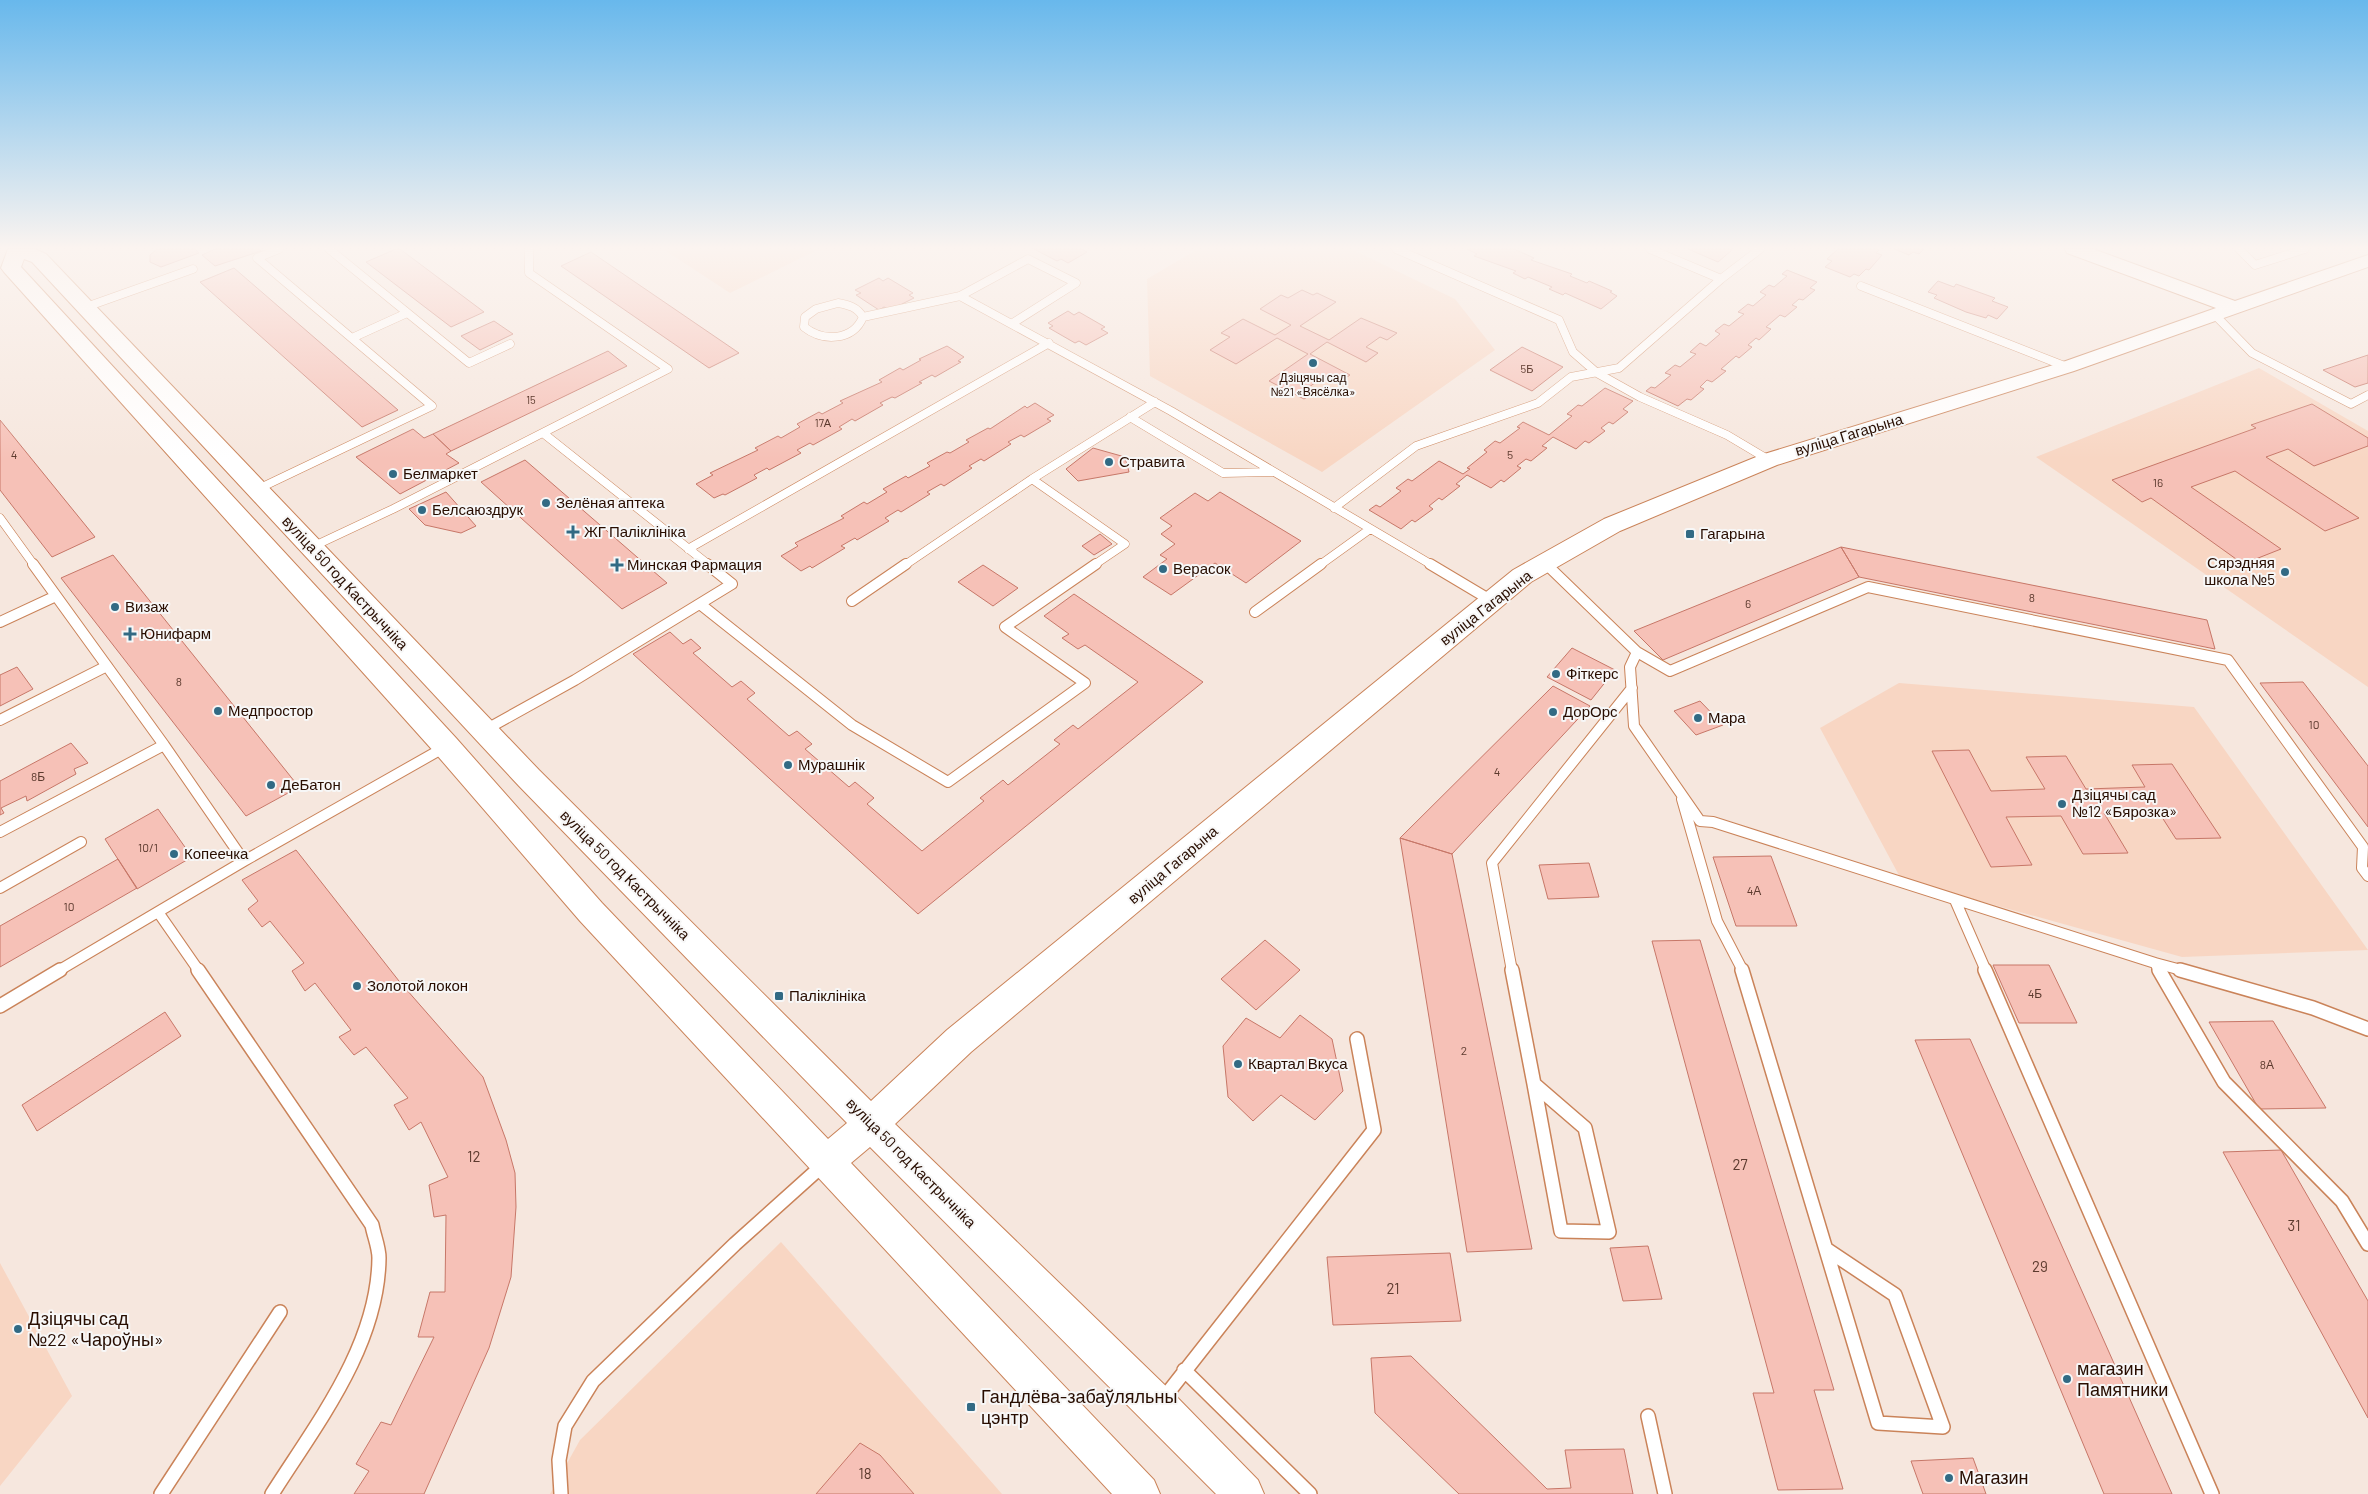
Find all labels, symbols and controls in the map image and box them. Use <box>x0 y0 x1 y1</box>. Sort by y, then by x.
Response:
marker: Дзіцячы сад №21 «Вясёлка» <box>1307 357 1319 369</box>
house number: 5Б <box>1521 362 1533 375</box>
place label: Дзіцячы сад №21 «Вясёлка» <box>1271 370 1355 398</box>
house number: 15 <box>526 393 536 406</box>
street label: вуліца Гагарына <box>1793 409 1905 459</box>
house number: 17А <box>815 416 832 429</box>
house number: 4 <box>11 447 17 461</box>
house number: 5 <box>1507 447 1513 461</box>
place label: Стравита <box>1119 452 1185 470</box>
marker: Стравита <box>1103 456 1115 468</box>
place label: Белмаркет <box>403 464 478 482</box>
marker: Белмаркет <box>387 468 399 480</box>
house number: 16 <box>2153 475 2163 489</box>
place label: Зелёная аптека <box>556 493 665 511</box>
marker: Зелёная аптека <box>540 497 552 509</box>
place label: Белсаюздрук <box>432 500 524 518</box>
marker: Белсаюздрук <box>416 504 428 516</box>
street label: вуліца 50 год Кастрычніка <box>279 512 413 653</box>
place label: ЖГ Паліклініка <box>584 522 687 540</box>
place label: Гагарына <box>1700 524 1766 542</box>
marker: ЖГ Паліклініка <box>566 525 580 539</box>
marker: Гагарына <box>1684 528 1696 540</box>
place label: Сярэдняя школа №5 <box>2204 553 2275 588</box>
place label: Минская Фармация <box>627 555 762 573</box>
marker: Минская Фармация <box>611 559 623 571</box>
place label: Верасок <box>1173 559 1231 577</box>
marker: Верасок <box>1157 563 1169 575</box>
street label: вуліца Гагарына <box>1436 565 1535 649</box>
marker: Сярэдняя школа №5 <box>2279 566 2291 578</box>
house number: 8 <box>2029 590 2035 604</box>
house number: 6 <box>1745 596 1751 610</box>
place label: Визаж <box>125 597 169 615</box>
marker: Визаж <box>109 601 121 613</box>
place label: Юнифарм <box>140 624 211 642</box>
marker: Юнифарм <box>124 628 136 640</box>
place label: Фіткерс <box>1566 664 1619 682</box>
marker: Фіткерс <box>1550 668 1562 680</box>
house number: 8 <box>176 674 182 688</box>
place label: Медпростор <box>228 701 313 719</box>
place label: ДорОрс <box>1563 702 1618 720</box>
marker: Медпростор <box>212 705 224 717</box>
marker: ДорОрс <box>1547 706 1559 718</box>
place label: Мара <box>1708 708 1746 726</box>
marker: Мара <box>1692 712 1704 724</box>
house number: 10 <box>2309 717 2319 731</box>
place label: Мурашнік <box>798 755 865 773</box>
marker: Мурашнік <box>782 759 794 771</box>
house number: 4 <box>1494 764 1500 778</box>
house number: 8Б <box>31 769 45 783</box>
place label: ДеБатон <box>281 775 341 793</box>
marker: ДеБатон <box>265 779 277 791</box>
place label: Дзіцячы сад №12 «Бярозка» <box>2072 785 2177 820</box>
marker: Дзіцячы сад №12 «Бярозка» <box>2056 798 2068 810</box>
street label: вуліца 50 год Кастрычніка <box>557 806 695 943</box>
street label: вуліца Гагарына <box>1124 821 1221 907</box>
house number: 10/1 <box>138 840 158 854</box>
place label: Копеечка <box>184 844 249 862</box>
marker: Копеечка <box>168 848 180 860</box>
house number: 4А <box>1747 883 1761 897</box>
house number: 10 <box>64 899 74 913</box>
place label: Золотой локон <box>367 976 468 994</box>
marker: Золотой локон <box>351 980 363 992</box>
place label: Паліклініка <box>789 986 867 1004</box>
house number: 4Б <box>2028 986 2042 1000</box>
marker: Паліклініка <box>773 990 785 1002</box>
house number: 2 <box>1461 1043 1467 1057</box>
place label: Квартал Вкуса <box>1248 1054 1348 1072</box>
house number: 8А <box>2260 1057 2274 1071</box>
marker: Квартал Вкуса <box>1232 1058 1244 1070</box>
street label: вуліца 50 год Кастрычніка <box>843 1094 981 1231</box>
house number: 12 <box>467 1147 481 1165</box>
house number: 27 <box>1732 1155 1748 1173</box>
house number: 31 <box>2288 1216 2300 1234</box>
house number: 29 <box>2032 1257 2048 1275</box>
house number: 21 <box>1386 1279 1400 1297</box>
place label: Дзіцячы сад №22 «Чароўны» <box>28 1307 164 1350</box>
marker: Дзіцячы сад №22 «Чароўны» <box>12 1323 24 1335</box>
place label: магазин Памятники <box>2077 1357 2168 1400</box>
marker: магазин Памятники <box>2061 1373 2073 1385</box>
place label: Гандлёва-забаўляльны цэнтр <box>981 1385 1177 1428</box>
marker: Гандлёва-забаўляльны цэнтр <box>965 1401 977 1413</box>
house number: 18 <box>858 1464 872 1482</box>
place label: Магазин <box>1959 1466 2028 1488</box>
marker: Магазин <box>1943 1472 1955 1484</box>

